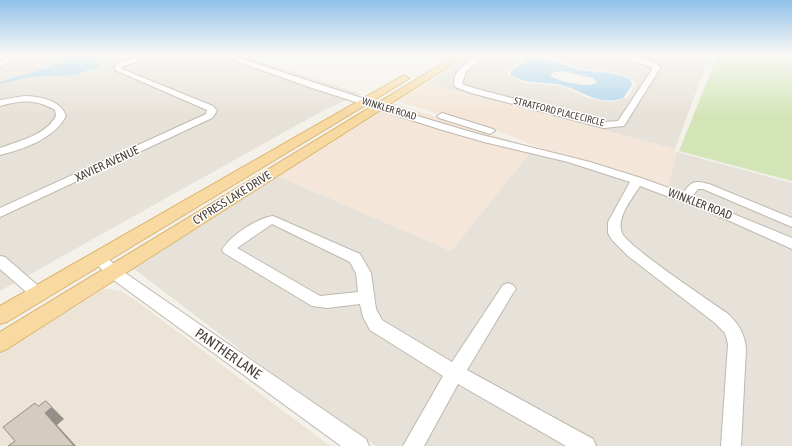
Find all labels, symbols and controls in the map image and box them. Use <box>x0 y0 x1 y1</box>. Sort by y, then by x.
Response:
street label: WINKLER ROAD <box>360 95 418 123</box>
street label: STRATFORD PLACE CIRCLE <box>513 95 605 129</box>
street label: XAVIER AVENUE <box>73 143 141 185</box>
street label: CYPRESS LAKE DRIVE <box>190 168 274 228</box>
street label: WINKLER ROAD <box>666 185 734 223</box>
street label: PANTHER LANE <box>192 325 264 383</box>

